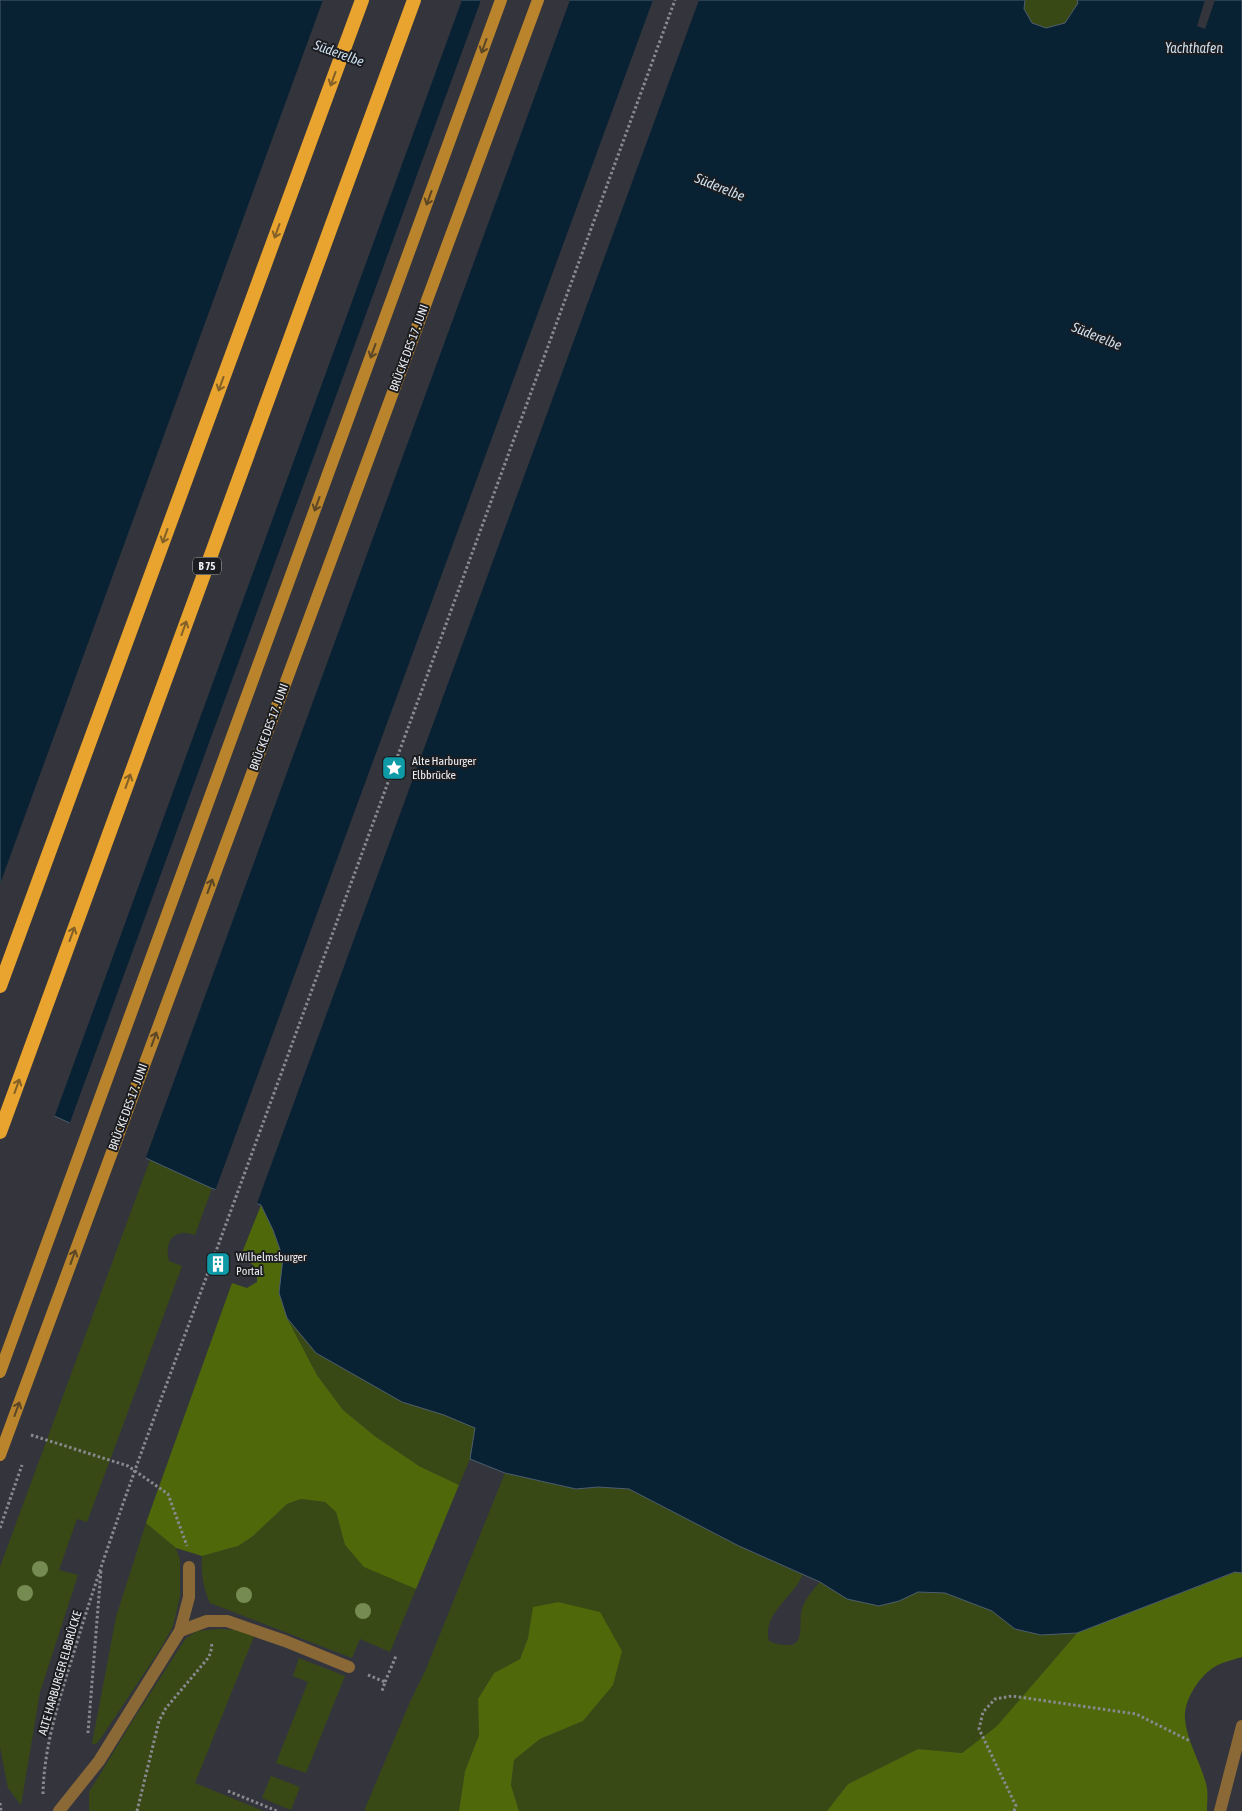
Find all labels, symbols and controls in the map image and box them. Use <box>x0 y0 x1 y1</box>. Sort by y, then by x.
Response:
water label: Süderelbe <box>311 36 366 69</box>
one-way arrow <box>479 38 488 53</box>
water label: Yachthafen <box>1165 40 1223 56</box>
one-way arrow <box>328 70 337 86</box>
water label: Süderelbe <box>692 169 747 204</box>
one-way arrow <box>424 190 433 206</box>
one-way arrow <box>272 223 281 238</box>
street label: BRÜCKE DES 17. JUNI <box>387 303 431 393</box>
water label: Süderelbe <box>1069 318 1124 353</box>
one-way arrow <box>368 343 377 358</box>
one-way arrow <box>216 376 225 391</box>
one-way arrow <box>312 496 321 511</box>
one-way arrow <box>160 528 169 543</box>
road number: B 75 <box>193 558 221 574</box>
one-way arrow <box>180 621 189 637</box>
street label: BRÜCKE DES 17. JUNI <box>247 682 291 772</box>
place label: Alte Harburger Elbbrücke <box>412 754 477 782</box>
place icon: Alte Harburger Elbbrücke <box>381 755 407 781</box>
one-way arrow <box>124 774 133 789</box>
one-way arrow <box>206 879 215 894</box>
one-way arrow <box>68 926 77 942</box>
one-way arrow <box>150 1032 159 1047</box>
street label: BRÜCKE DES 17. JUNI <box>106 1062 150 1152</box>
one-way arrow <box>13 1079 22 1095</box>
one-way arrow <box>69 1250 78 1265</box>
place label: Wilhelmsburger Portal <box>236 1250 307 1278</box>
building icon: Wilhelmsburger Portal <box>205 1251 231 1277</box>
one-way arrow <box>13 1402 22 1417</box>
street label: ALTE HARBURGER ELBBRÜCKE <box>36 1609 84 1737</box>

